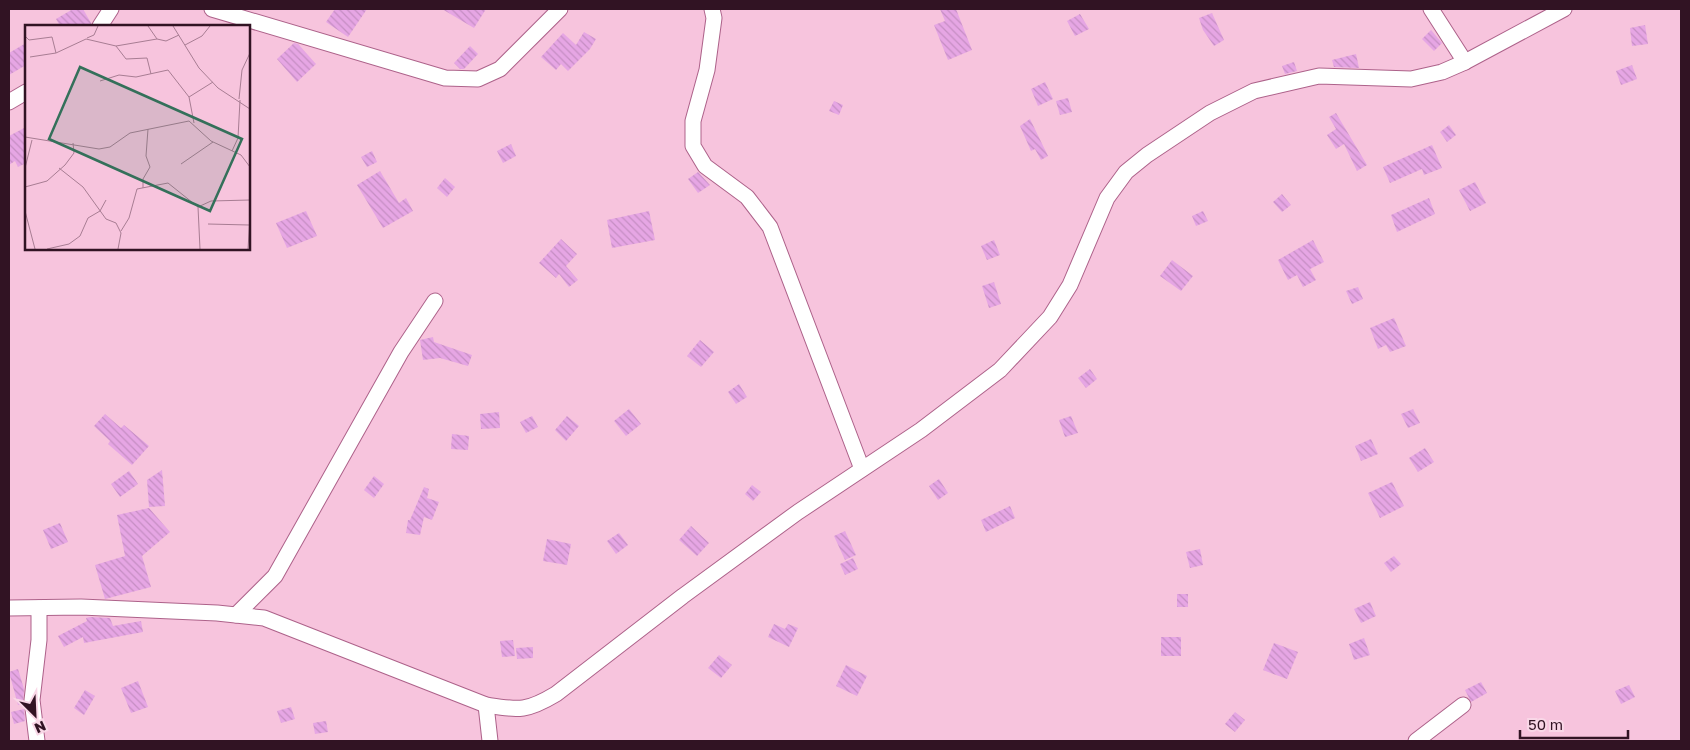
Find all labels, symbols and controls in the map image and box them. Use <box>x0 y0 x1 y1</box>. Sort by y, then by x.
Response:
inset map <box>25 25 250 250</box>
north arrow <box>10 690 60 740</box>
scale bar <box>1520 708 1628 740</box>
text: 50 m <box>1528 715 1563 733</box>
text: N <box>32 717 49 737</box>

